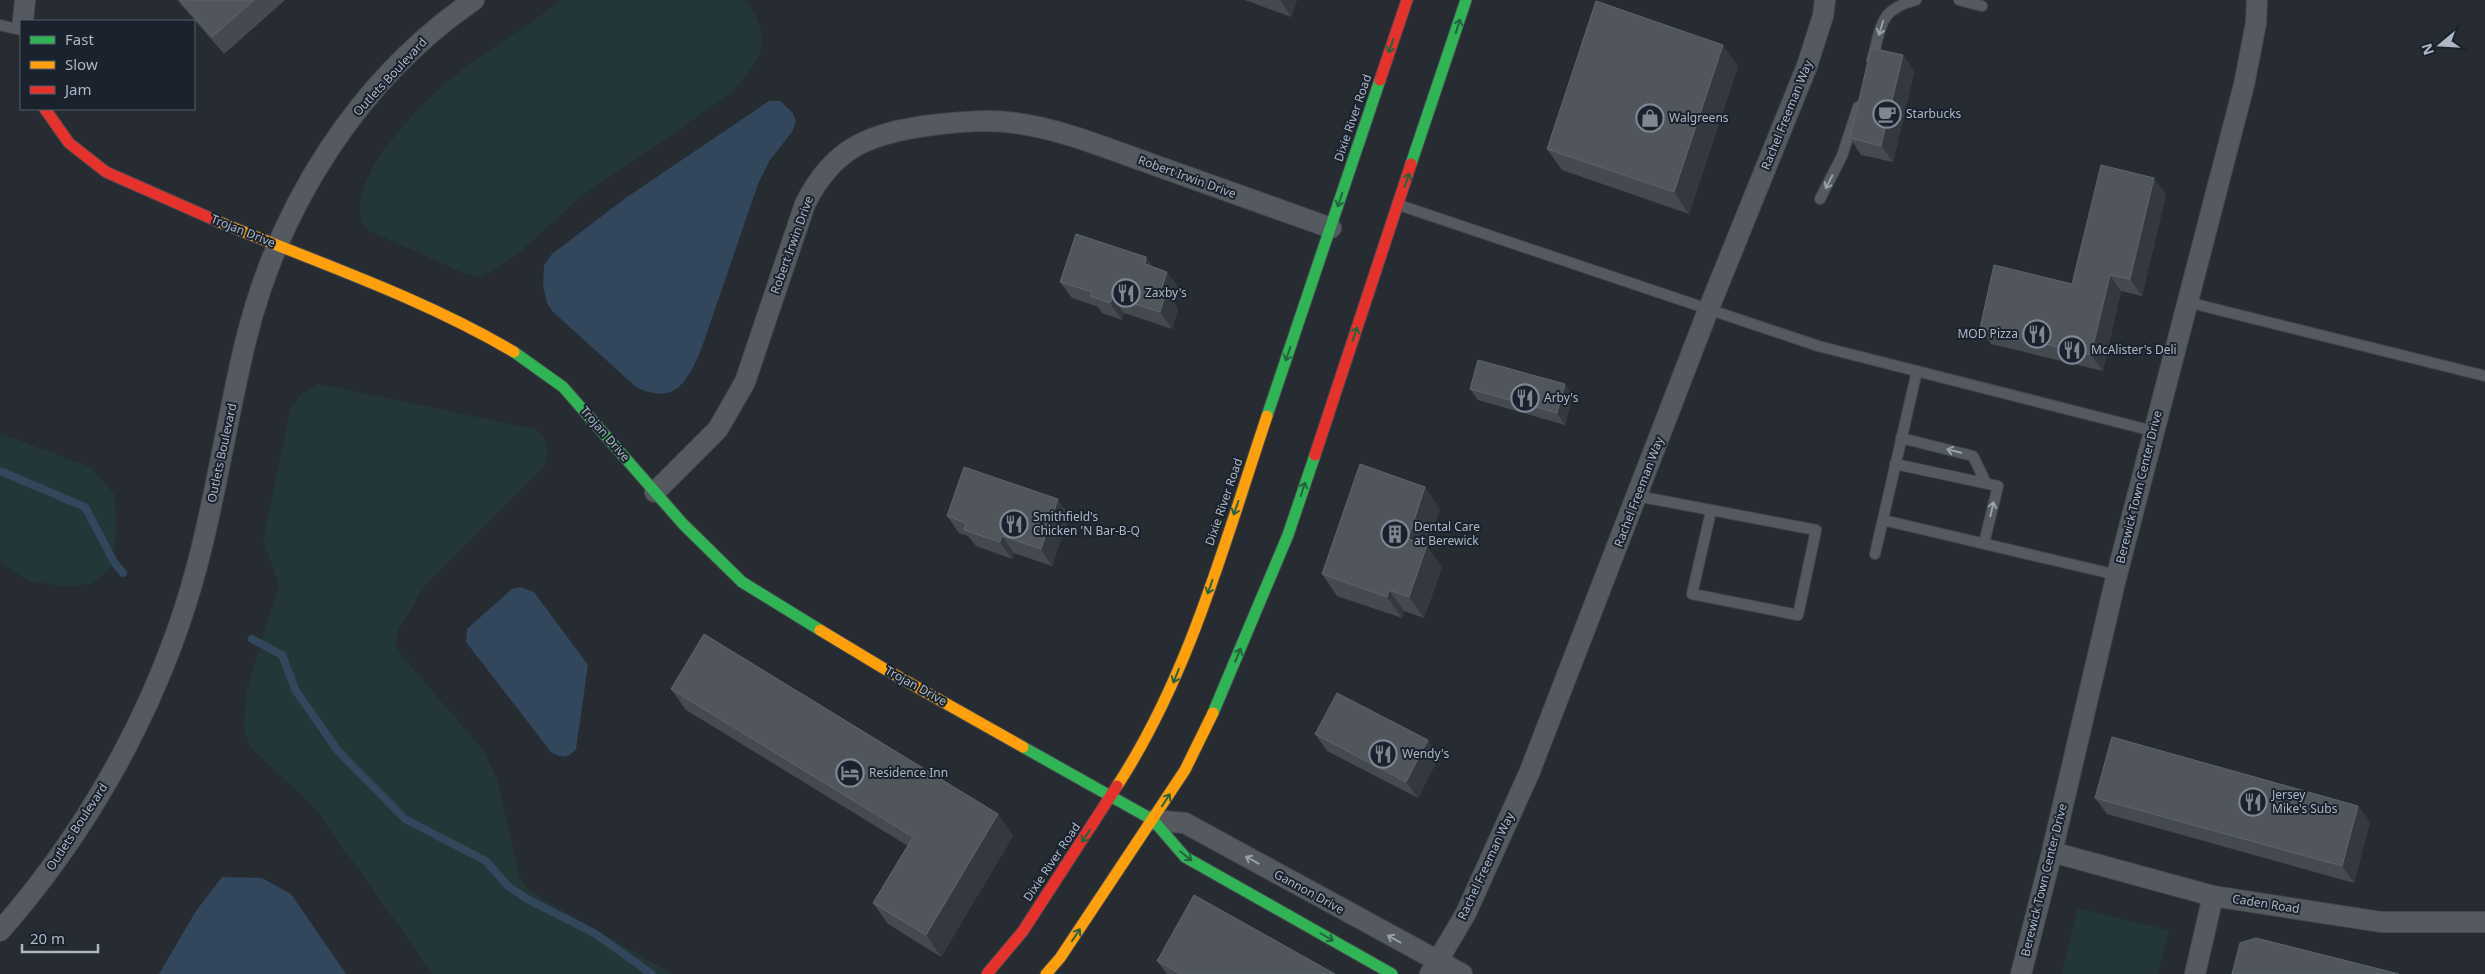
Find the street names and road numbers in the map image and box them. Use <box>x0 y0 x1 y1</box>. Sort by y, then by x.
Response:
street label: Outlets Boulevard <box>349 34 430 119</box>
street label: Rachel Freeman Way <box>1757 57 1817 172</box>
street label: Dixie River Road <box>1330 72 1375 164</box>
street label: Robert Irwin Drive <box>1136 151 1239 202</box>
street label: Robert Irwin Drive <box>766 193 817 296</box>
street label: Trojan Drive <box>208 210 278 251</box>
street label: Outlets Boulevard <box>203 402 240 504</box>
street label: Trojan Drive <box>577 402 634 465</box>
street label: Berewick Town Center Drive <box>2111 408 2166 565</box>
street label: Rachel Freeman Way <box>1610 433 1668 550</box>
street label: Dixie River Road <box>1201 456 1246 548</box>
street label: Trojan Drive <box>882 662 950 710</box>
street label: Outlets Boulevard <box>42 780 111 874</box>
street label: Berewick Town Center Drive <box>2016 801 2071 958</box>
street label: Rachel Freeman Way <box>1453 808 1518 922</box>
street label: Dixie River Road <box>1019 819 1084 904</box>
street label: Gannon Drive <box>1271 865 1348 918</box>
street label: Caden Road <box>2231 890 2301 917</box>

